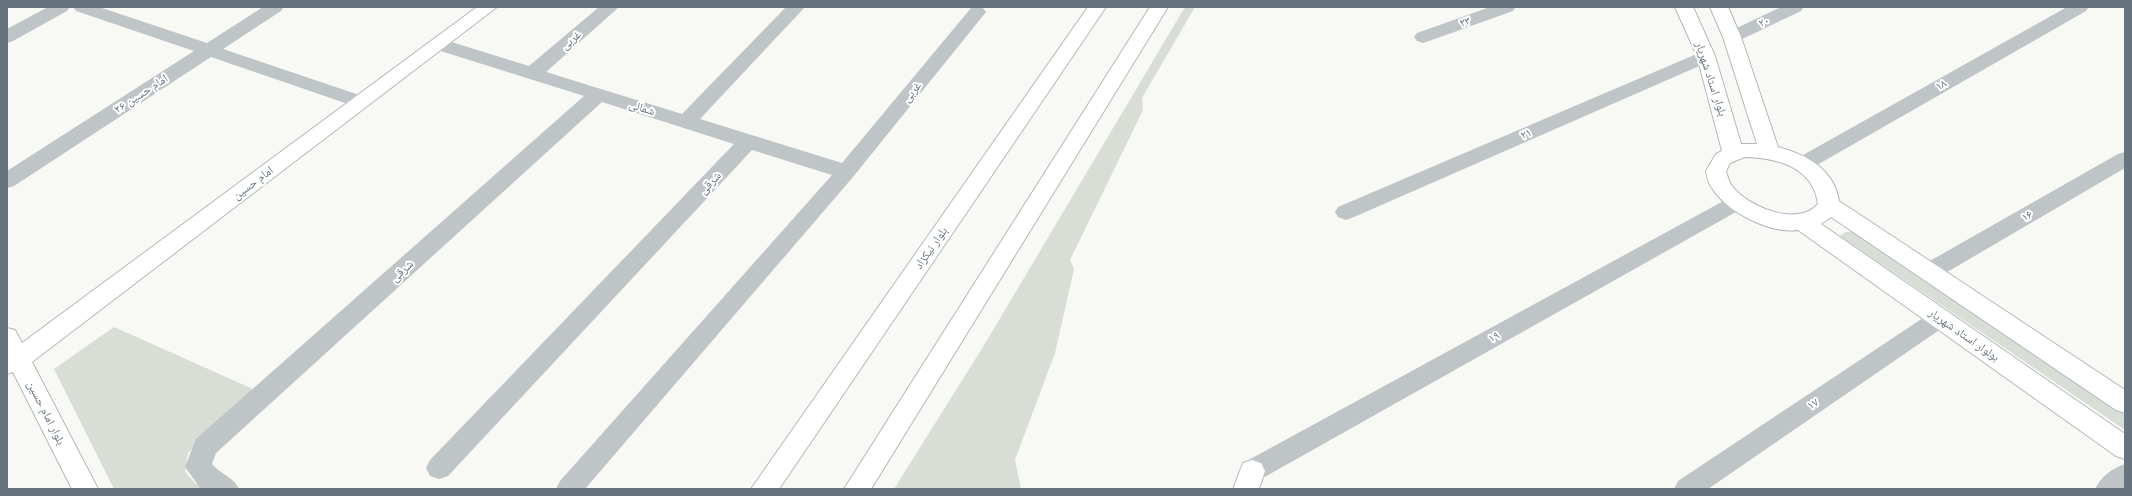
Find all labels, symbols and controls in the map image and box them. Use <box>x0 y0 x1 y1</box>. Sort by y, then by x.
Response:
street label: ۲۳ <box>1457 13 1473 31</box>
street label: ۲۰ <box>1756 13 1772 31</box>
street label: غربی <box>558 27 584 53</box>
street label: بلوار استاد شهریار <box>1692 40 1730 118</box>
street label: امام حسین ۲۶ <box>111 71 171 117</box>
street label: ۱۸ <box>1933 76 1949 94</box>
street label: غربی <box>899 79 925 105</box>
street label: شمالی <box>627 97 657 119</box>
street label: ۲۱ <box>1518 125 1534 143</box>
street label: امام حسین <box>230 163 276 203</box>
street label: شرقی <box>696 169 724 197</box>
street label: ۱۶ <box>2019 207 2035 225</box>
street label: بلوار نیکزاد <box>911 224 951 272</box>
street label: شرقی <box>388 257 416 285</box>
street label: بولوار استاد شهریار <box>1926 305 2002 365</box>
street label: ۱۹ <box>1486 328 1502 346</box>
street label: بلوار امام حسین <box>24 379 68 447</box>
street label: ۱۷ <box>1805 395 1821 413</box>

